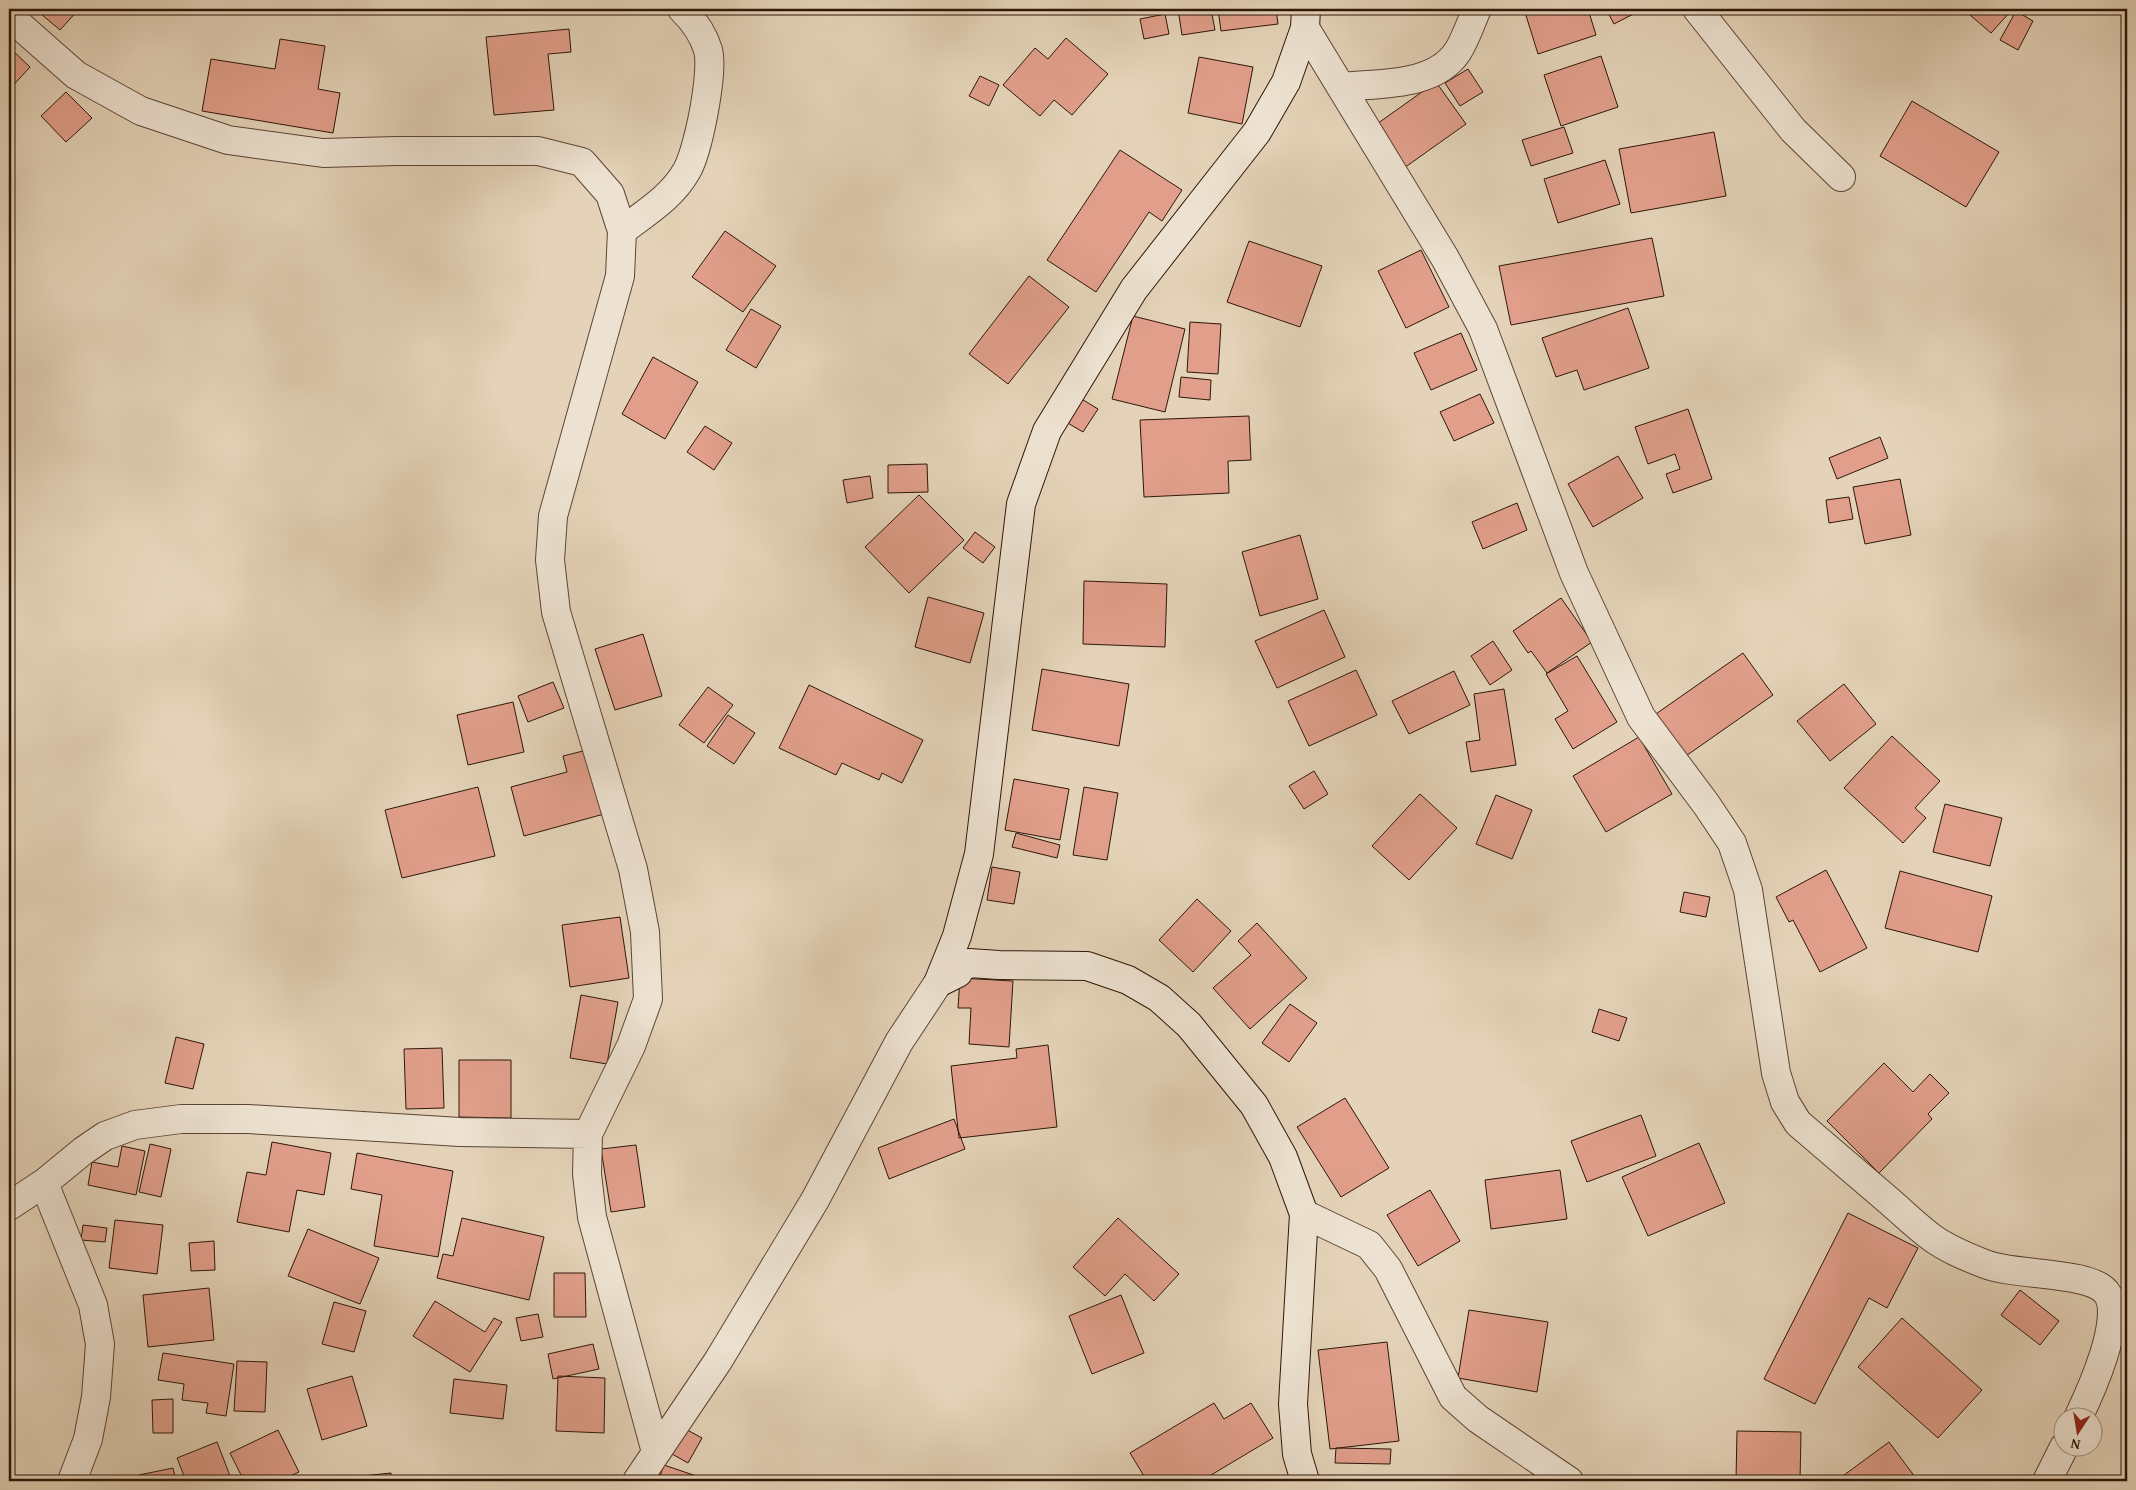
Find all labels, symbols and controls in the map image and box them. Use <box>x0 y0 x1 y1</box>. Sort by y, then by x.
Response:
north arrow <box>2054 1408 2104 1458</box>
text: N <box>2068 1434 2082 1455</box>

